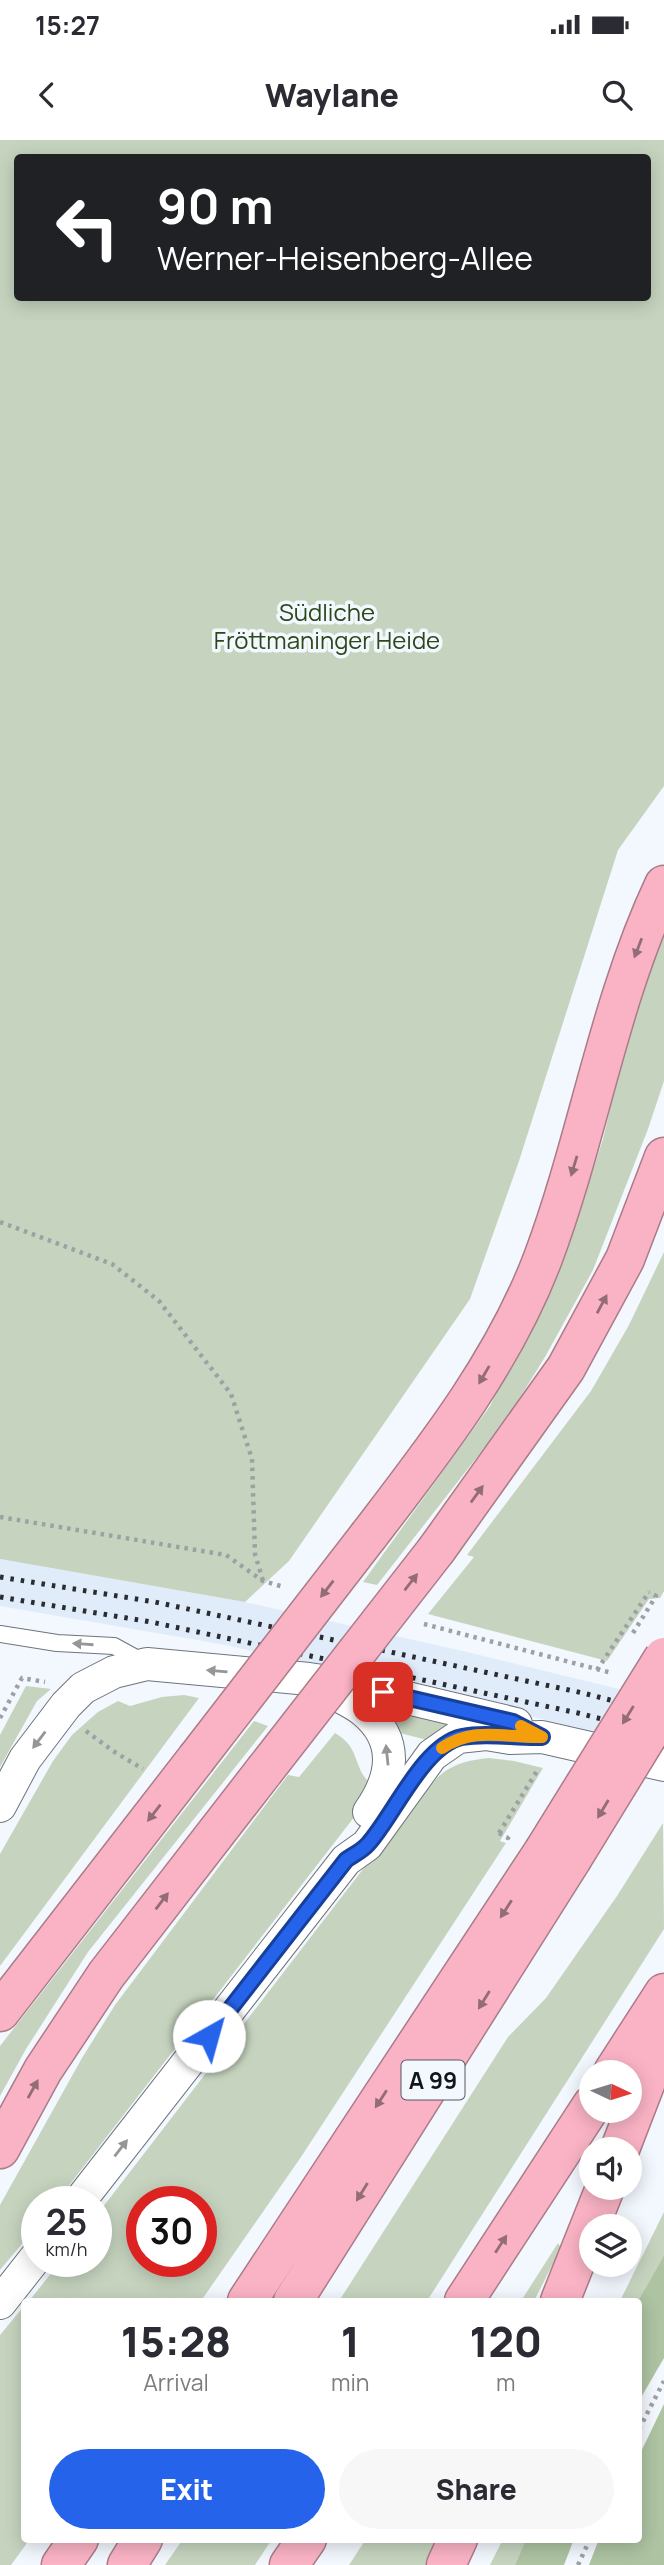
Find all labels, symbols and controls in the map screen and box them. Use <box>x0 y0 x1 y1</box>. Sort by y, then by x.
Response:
text: 15:27 <box>35 7 100 43</box>
text: Waylane <box>265 73 399 117</box>
icon: back <box>28 76 66 114</box>
icon: search <box>598 76 636 114</box>
text: 90 m <box>157 172 274 239</box>
icon: left <box>42 182 133 273</box>
text: Werner-Heisenberg-Allee <box>157 236 533 280</box>
park label: Südliche Fröttmaninger Heide <box>214 595 440 656</box>
one-way arrow <box>632 938 643 959</box>
one-way arrow <box>569 1156 579 1177</box>
one-way arrow <box>596 1294 608 1314</box>
one-way arrow <box>478 1365 490 1384</box>
one-way arrow <box>470 1485 484 1503</box>
one-way arrow <box>404 1573 419 1591</box>
one-way arrow <box>321 1580 335 1598</box>
one-way arrow <box>72 1639 94 1650</box>
pin <box>353 1662 413 1722</box>
one-way arrow <box>206 1665 228 1676</box>
icon: arrive <box>364 1673 402 1711</box>
one-way arrow <box>622 1706 634 1725</box>
one-way arrow <box>33 1731 47 1749</box>
one-way arrow <box>381 1743 392 1765</box>
one-way arrow <box>596 1800 609 1819</box>
one-way arrow <box>147 1803 161 1822</box>
one-way arrow <box>154 1893 169 1911</box>
one-way arrow <box>499 1899 512 1919</box>
one-way arrow <box>477 1990 490 2009</box>
position arrow <box>172 1999 246 2073</box>
north arrow <box>579 2060 642 2123</box>
map controls <box>579 2060 642 2277</box>
road number: A 99 <box>402 2061 464 2100</box>
one-way arrow <box>27 2079 39 2098</box>
one-way arrow <box>374 2089 387 2109</box>
button: sound <box>579 2137 642 2200</box>
one-way arrow <box>114 2139 129 2157</box>
one-way arrow <box>356 2183 369 2202</box>
speed limit sign: 30 <box>126 2186 217 2277</box>
text: 25 <box>46 2198 87 2246</box>
button: layers <box>579 2214 642 2277</box>
one-way arrow <box>495 2234 508 2254</box>
text: km/h <box>46 2237 87 2261</box>
text: 15:28 <box>121 2312 231 2370</box>
text: 1 <box>341 2312 360 2370</box>
text: 120 <box>469 2312 542 2370</box>
text: Arrival <box>143 2366 209 2398</box>
text: min <box>331 2366 370 2398</box>
text: m <box>496 2366 516 2398</box>
button: Exit <box>49 2449 325 2529</box>
button: Share <box>339 2449 614 2529</box>

